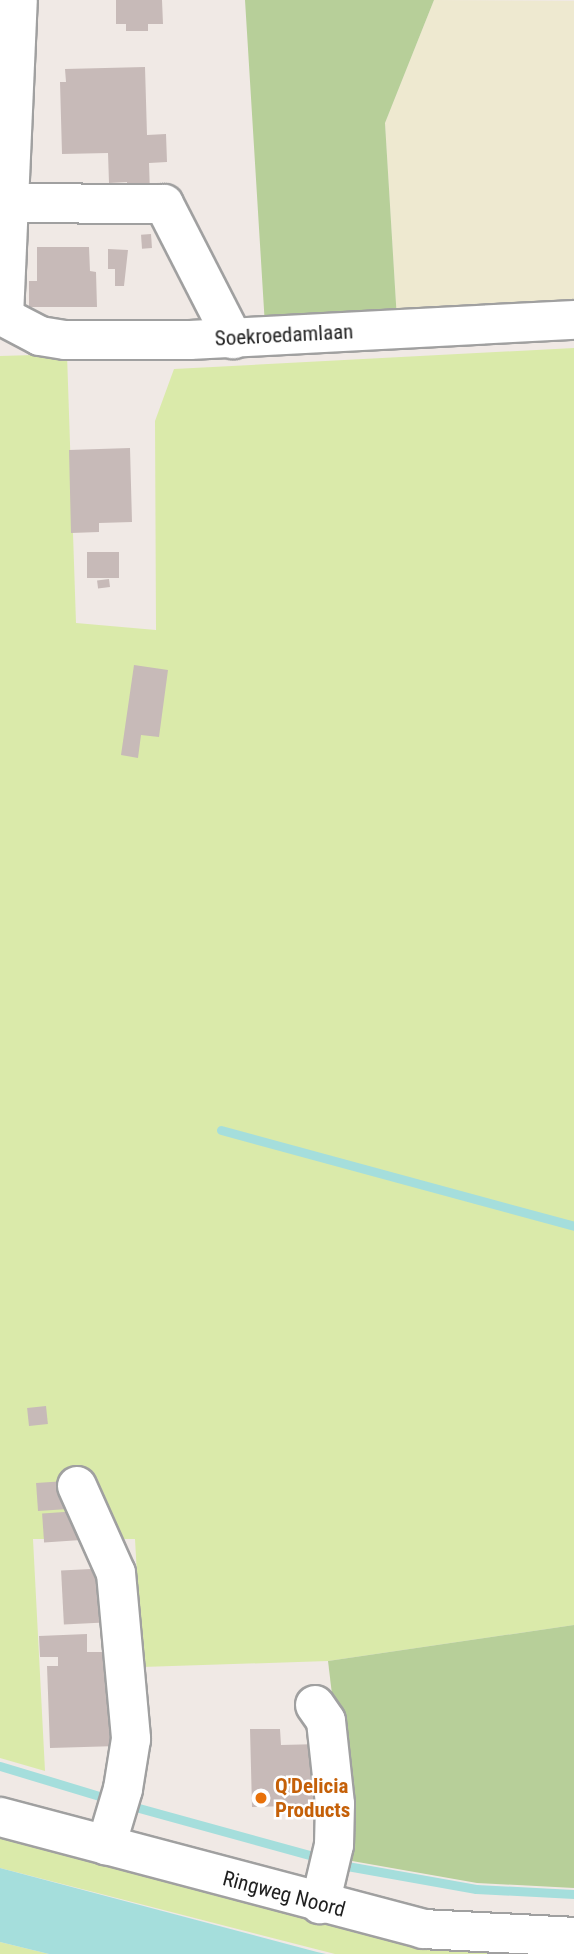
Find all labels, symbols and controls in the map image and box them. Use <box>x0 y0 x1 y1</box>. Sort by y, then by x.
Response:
street label: Soekroedamlaan <box>214 319 354 351</box>
place label: Q'Delicia Products <box>275 1773 350 1823</box>
marker: Q'Delicia Products <box>253 1790 269 1806</box>
street label: Ringweg Noord <box>220 1866 348 1922</box>

